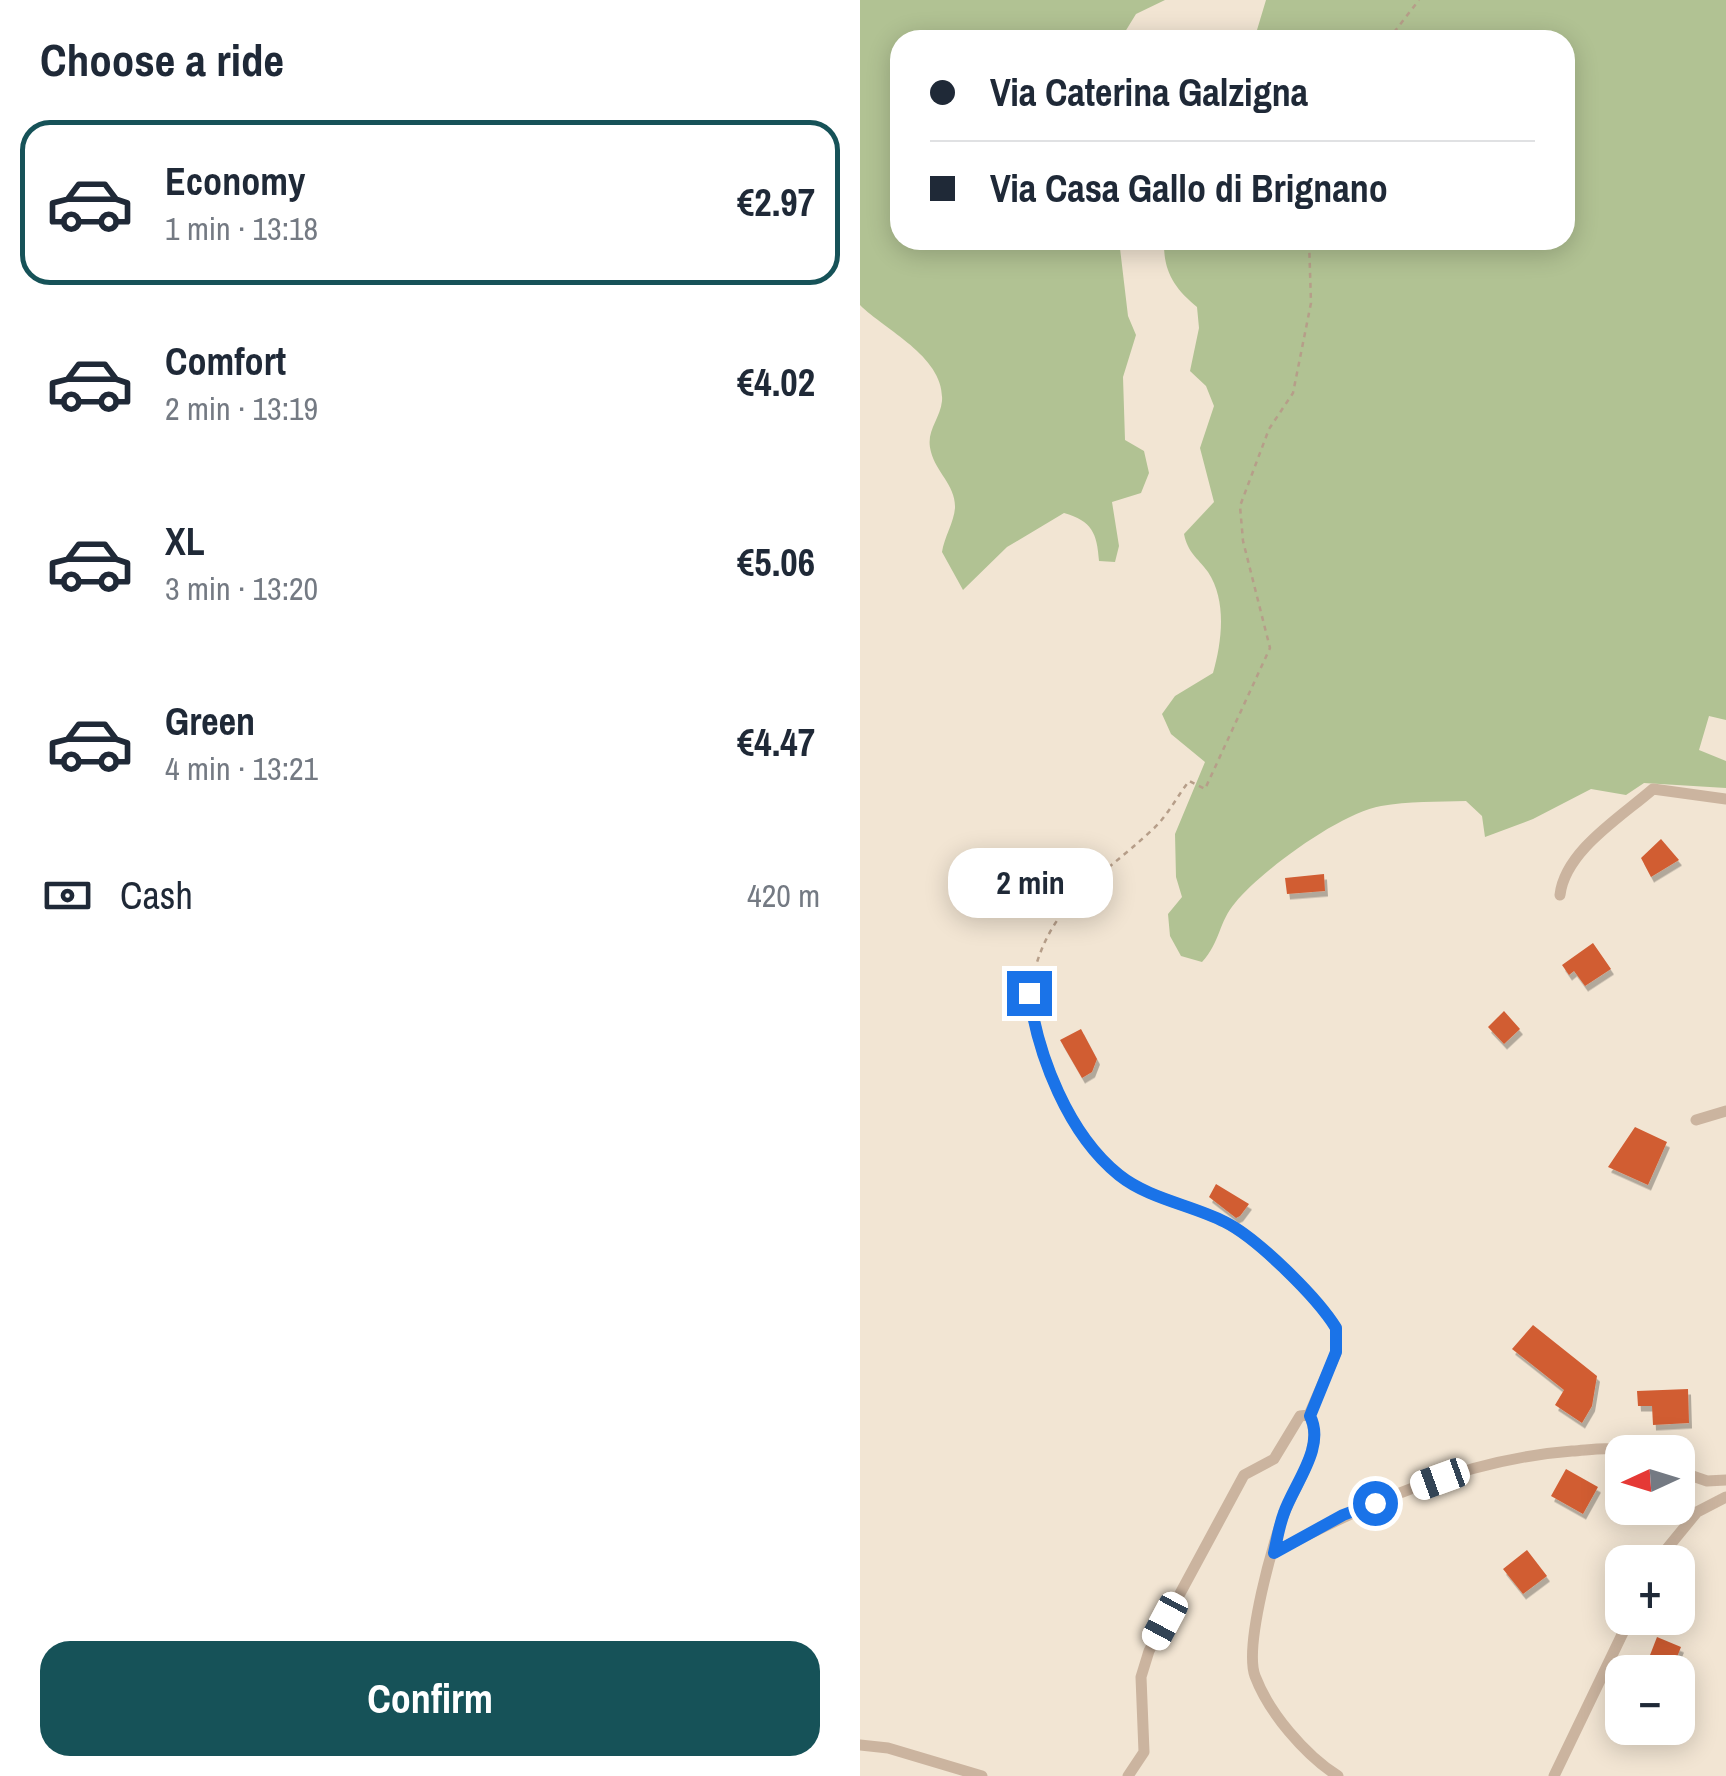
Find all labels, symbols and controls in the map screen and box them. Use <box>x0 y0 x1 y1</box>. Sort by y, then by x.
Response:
text: Choose a ride <box>40 29 284 90</box>
text: Via Caterina Galzigna <box>990 67 1308 118</box>
text: Economy <box>165 156 305 207</box>
icon: car <box>45 158 135 248</box>
text: Via Casa Gallo di Brignano <box>990 163 1388 214</box>
text: €2.97 <box>737 177 815 228</box>
text: 1 min · 13:18 <box>165 207 318 250</box>
text: Comfort <box>165 336 286 387</box>
icon: car <box>45 338 135 428</box>
text: €4.02 <box>737 357 815 408</box>
text: 2 min · 13:19 <box>165 387 318 430</box>
text: XL <box>165 516 205 567</box>
icon: car <box>45 518 135 608</box>
text: €5.06 <box>737 537 815 588</box>
text: 3 min · 13:20 <box>165 567 318 610</box>
text: Green <box>165 696 255 747</box>
icon: car <box>45 698 135 788</box>
text: €4.47 <box>737 717 815 768</box>
text: 4 min · 13:21 <box>165 747 318 790</box>
callout: 2 min <box>946 848 1112 918</box>
text: 2 min <box>996 861 1065 904</box>
icon: cash <box>40 868 95 923</box>
text: Cash <box>120 870 193 921</box>
text: 420 m <box>747 874 820 917</box>
route end <box>1007 971 1052 1016</box>
north arrow <box>1605 1435 1695 1525</box>
map controls <box>1605 1435 1695 1745</box>
car <box>1407 1455 1473 1503</box>
route start <box>1353 1481 1398 1526</box>
button: + <box>1605 1545 1695 1635</box>
car <box>1138 1587 1192 1655</box>
button: Confirm <box>40 1641 820 1756</box>
button: − <box>1605 1655 1695 1745</box>

